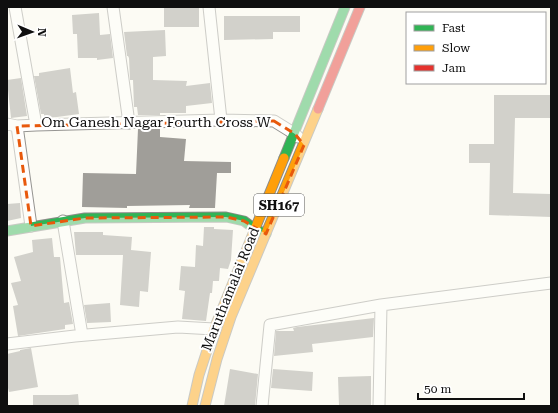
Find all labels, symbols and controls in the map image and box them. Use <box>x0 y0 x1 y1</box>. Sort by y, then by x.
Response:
north arrow <box>12 12 52 52</box>
legend <box>406 12 546 84</box>
text: Fast <box>442 21 466 35</box>
text: N <box>35 28 48 37</box>
text: Slow <box>442 41 470 55</box>
text: Jam <box>442 61 466 75</box>
street label: Om Ganesh Nagar Fourth Cross W <box>41 114 272 130</box>
road number: SH167 <box>254 194 304 216</box>
street label: Maruthamalai Road <box>198 225 262 353</box>
scale bar <box>418 375 524 401</box>
text: 50 m <box>424 382 451 396</box>

